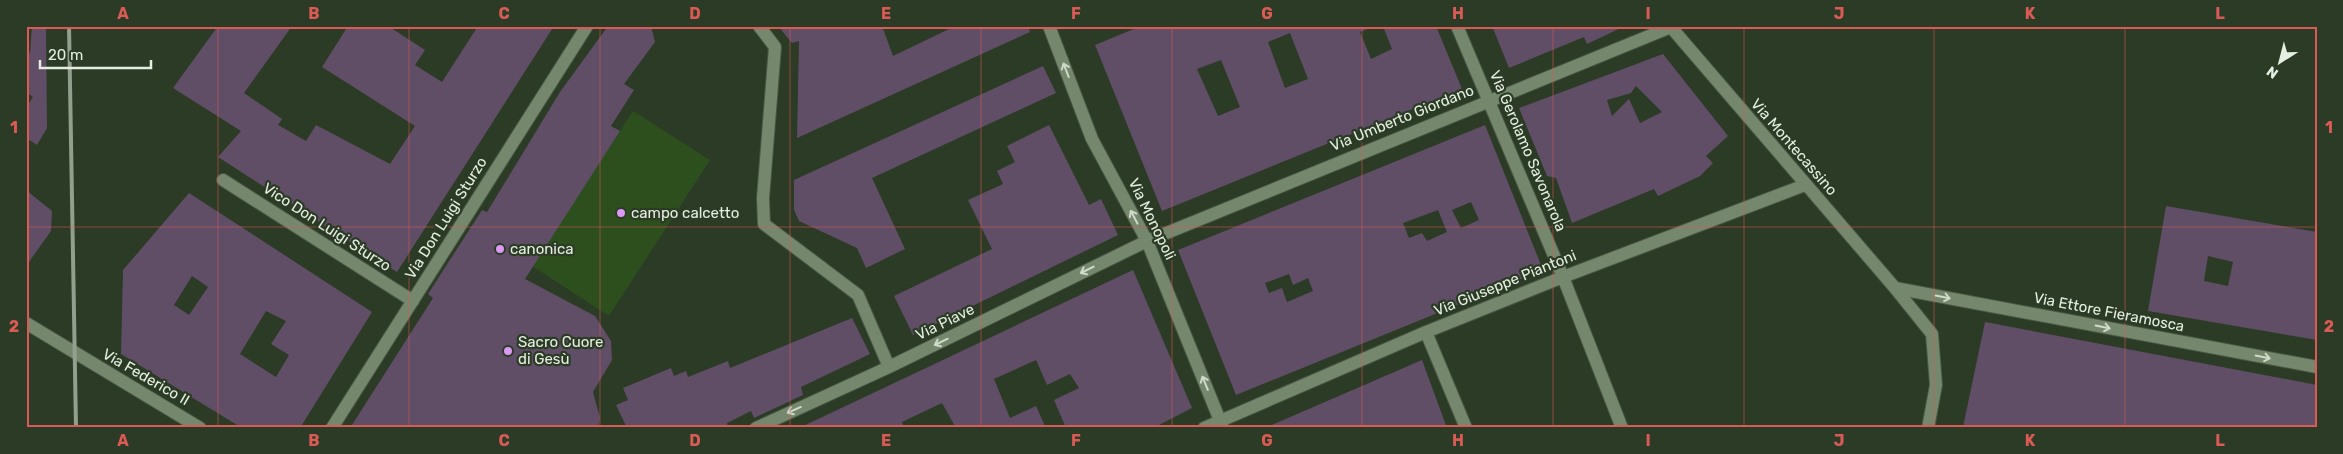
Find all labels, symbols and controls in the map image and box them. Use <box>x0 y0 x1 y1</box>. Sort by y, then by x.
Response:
text: A <box>117 4 129 23</box>
text: B <box>308 4 320 23</box>
text: C <box>498 4 510 23</box>
text: D <box>689 4 701 23</box>
text: E <box>881 4 891 23</box>
text: F <box>1071 4 1081 23</box>
text: G <box>1261 4 1273 23</box>
text: H <box>1452 4 1464 23</box>
text: I <box>1645 4 1651 23</box>
text: J <box>1834 4 1844 23</box>
text: K <box>2025 4 2036 23</box>
text: L <box>2215 4 2225 23</box>
scale bar <box>40 38 151 70</box>
north arrow <box>2256 38 2306 88</box>
text: 20 m <box>48 46 83 64</box>
text: N <box>2264 62 2282 82</box>
one-way arrow <box>1060 63 1070 78</box>
street label: Via Gerolamo Savonarola <box>1486 68 1570 234</box>
street label: Via Umberto Giordano <box>1328 81 1476 155</box>
street label: Via Montecassino <box>1747 95 1841 199</box>
text: 1 <box>10 118 18 137</box>
text: 1 <box>2325 118 2333 137</box>
street label: Via Don Luigi Sturzo <box>401 154 491 282</box>
street label: Via Monopoli <box>1125 175 1179 263</box>
street label: Vico Don Luigi Sturzo <box>260 179 394 275</box>
place label: campo calcetto <box>631 204 739 222</box>
marker: campo calcetto <box>615 207 627 219</box>
one-way arrow <box>1129 210 1138 225</box>
place label: canonica <box>510 240 574 258</box>
marker: canonica <box>494 243 506 255</box>
street label: Via Giuseppe Piantoni <box>1431 246 1579 320</box>
one-way arrow <box>1080 266 1095 275</box>
street label: Via Ettore Fieramosca <box>2032 289 2186 335</box>
one-way arrow <box>1935 293 1951 303</box>
street label: Via Piave <box>913 300 977 344</box>
text: 2 <box>9 317 19 336</box>
text: 2 <box>2324 317 2334 336</box>
one-way arrow <box>2094 323 2110 333</box>
place label: Sacro Cuore di Gesù <box>518 333 603 368</box>
one-way arrow <box>934 338 949 347</box>
street label: Via Federico II <box>99 345 193 409</box>
marker: Sacro Cuore di Gesù <box>502 345 514 357</box>
one-way arrow <box>2254 353 2270 362</box>
one-way arrow <box>1199 375 1208 390</box>
one-way arrow <box>787 406 802 416</box>
text: A <box>117 431 129 450</box>
text: B <box>308 431 320 450</box>
text: C <box>498 431 510 450</box>
text: D <box>689 431 701 450</box>
text: E <box>881 431 891 450</box>
text: F <box>1071 431 1081 450</box>
text: G <box>1261 431 1273 450</box>
text: H <box>1452 431 1464 450</box>
text: I <box>1645 431 1651 450</box>
text: J <box>1834 431 1844 450</box>
text: K <box>2025 431 2036 450</box>
text: L <box>2215 431 2225 450</box>

